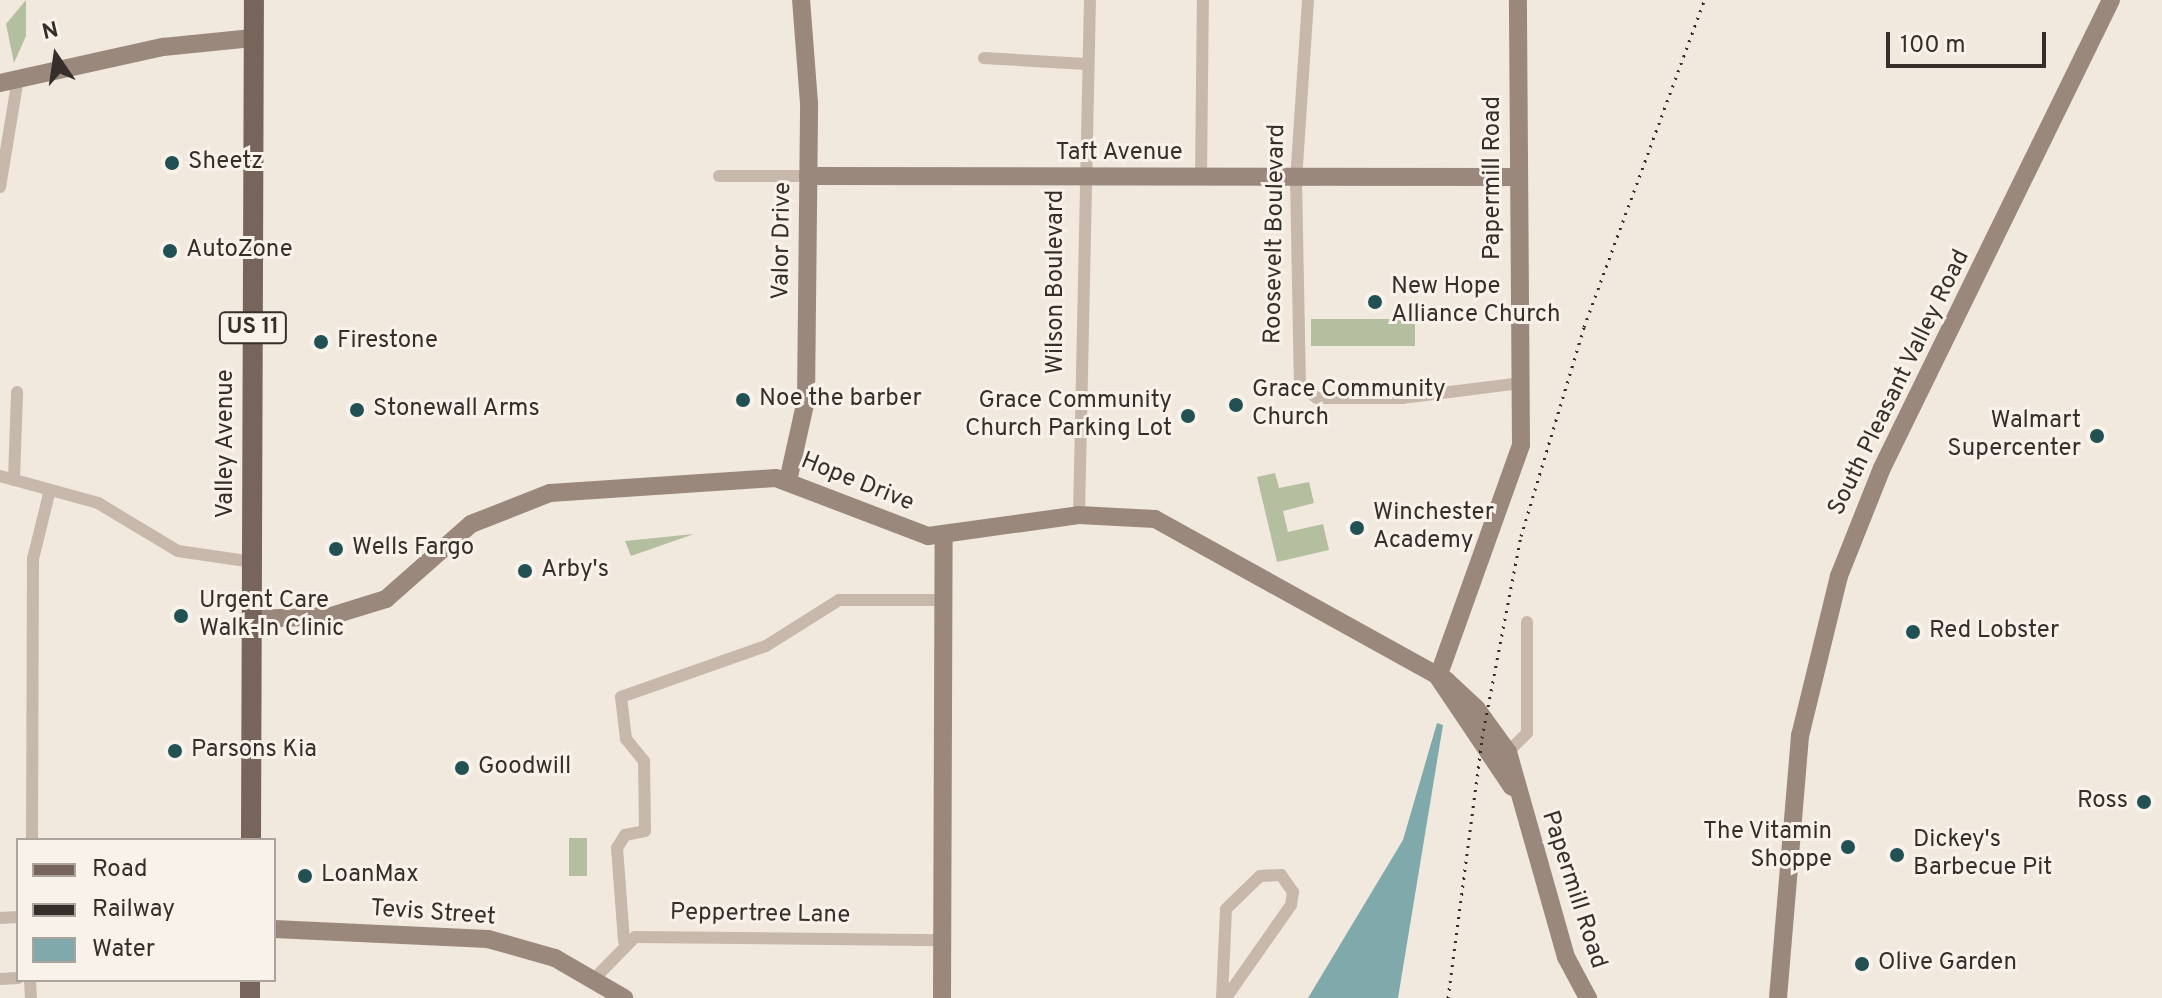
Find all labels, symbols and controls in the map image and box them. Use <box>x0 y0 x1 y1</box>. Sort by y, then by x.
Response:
north arrow <box>16 16 96 96</box>
scale bar <box>1890 16 2050 66</box>
text: N <box>40 17 61 47</box>
text: 100 m <box>1900 31 1966 61</box>
street label: Papermill Road <box>1480 96 1508 260</box>
street label: Roosevelt Boulevard <box>1260 124 1292 344</box>
street label: Taft Avenue <box>1055 140 1183 168</box>
place label: Sheetz <box>188 149 263 177</box>
marker: Sheetz <box>163 154 181 172</box>
street label: Valor Drive <box>768 182 798 300</box>
street label: Wilson Boulevard <box>1043 190 1071 374</box>
place label: AutoZone <box>186 237 293 265</box>
marker: AutoZone <box>161 242 179 260</box>
street label: South Pleasant Valley Road <box>1823 245 1977 521</box>
place label: New Hope Alliance Church <box>1391 274 1560 330</box>
marker: New Hope Alliance Church <box>1366 293 1384 311</box>
road number: US 11 <box>217 310 289 346</box>
place label: Firestone <box>337 328 438 356</box>
marker: Firestone <box>312 333 330 351</box>
street label: Valley Avenue <box>213 369 241 519</box>
place label: Grace Community Church <box>1252 377 1446 433</box>
place label: Noe the barber <box>759 386 922 414</box>
place label: Grace Community Church Parking Lot <box>965 388 1172 444</box>
marker: Noe the barber <box>734 391 752 409</box>
place label: Stonewall Arms <box>373 396 541 424</box>
marker: Grace Community Church <box>1227 396 1245 414</box>
marker: Stonewall Arms <box>348 401 366 419</box>
marker: Grace Community Church Parking Lot <box>1179 407 1197 425</box>
place label: Walmart Supercenter <box>1947 408 2081 464</box>
marker: Walmart Supercenter <box>2088 427 2106 445</box>
street label: Hope Drive <box>796 447 918 519</box>
place label: Winchester Academy <box>1373 500 1494 556</box>
marker: Winchester Academy <box>1348 519 1366 537</box>
place label: Wells Fargo <box>352 535 474 563</box>
marker: Wells Fargo <box>327 540 345 558</box>
place label: Arby's <box>541 557 609 585</box>
marker: Arby's <box>516 562 534 580</box>
place label: Urgent Care Walk-In Clinic <box>199 588 344 644</box>
marker: Urgent Care Walk-In Clinic <box>170 605 192 627</box>
place label: Red Lobster <box>1929 618 2059 646</box>
marker: Red Lobster <box>1904 623 1922 641</box>
place label: Parsons Kia <box>191 737 317 765</box>
marker: Parsons Kia <box>166 742 184 760</box>
place label: Goodwill <box>478 754 571 782</box>
marker: Goodwill <box>453 759 471 777</box>
place label: Ross <box>2077 788 2128 816</box>
marker: Ross <box>2135 793 2153 811</box>
street label: Papermill Road <box>1534 808 1612 972</box>
place label: The Vitamin Shoppe <box>1702 819 1832 875</box>
place label: Dickey's Barbecue Pit <box>1913 827 2052 883</box>
legend <box>16 838 276 982</box>
marker: The Vitamin Shoppe <box>1839 838 1857 856</box>
marker: Dickey's Barbecue Pit <box>1888 846 1906 864</box>
text: Road <box>92 855 148 885</box>
place label: LoanMax <box>321 862 419 890</box>
marker: LoanMax <box>296 867 314 885</box>
text: Railway <box>92 895 175 925</box>
street label: Tevis Street <box>369 895 497 933</box>
street label: Peppertree Lane <box>670 899 850 931</box>
text: Water <box>92 935 155 965</box>
place label: Olive Garden <box>1878 950 2017 978</box>
marker: Olive Garden <box>1853 955 1871 973</box>

